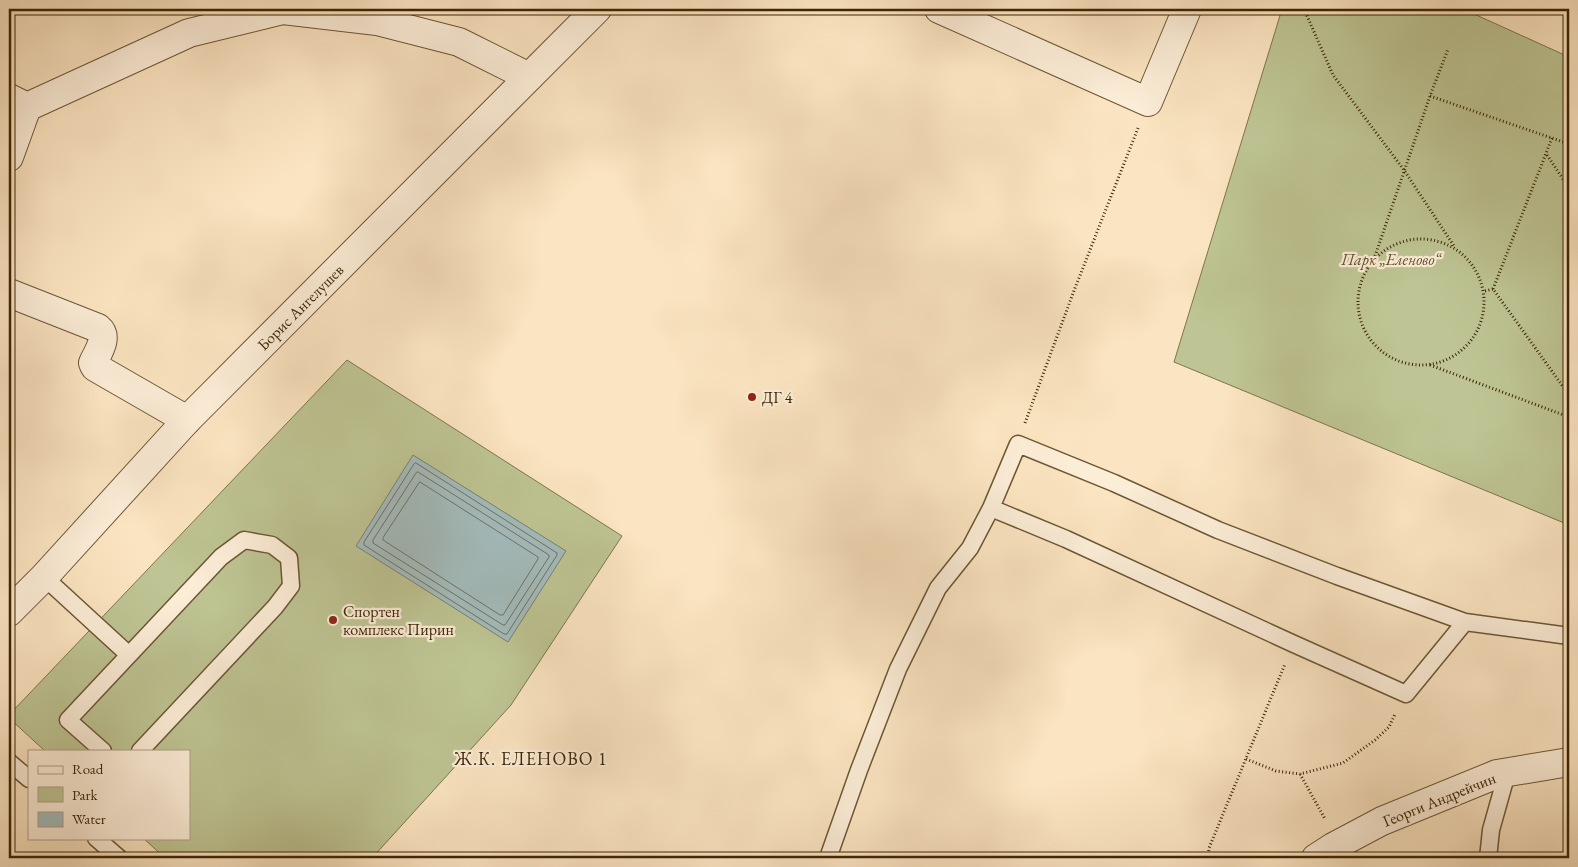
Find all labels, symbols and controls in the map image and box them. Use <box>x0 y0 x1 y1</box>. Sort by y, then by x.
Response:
park label: Парк „Еленово“ <box>1340 249 1442 270</box>
street label: Борис Ангелушев <box>253 260 348 355</box>
place label: ДГ 4 <box>762 387 793 408</box>
marker: ДГ 4 <box>746 391 758 403</box>
place label: Спортен комплекс Пирин <box>343 601 454 640</box>
marker: Спортен комплекс Пирин <box>327 614 339 626</box>
district label: Ж.К. ЕЛЕНОВО 1 <box>453 747 608 770</box>
legend <box>28 750 190 840</box>
text: Road <box>72 759 104 778</box>
street label: Георги Андрейчин <box>1380 767 1499 832</box>
text: Park <box>72 785 99 804</box>
text: Water <box>72 809 106 828</box>

